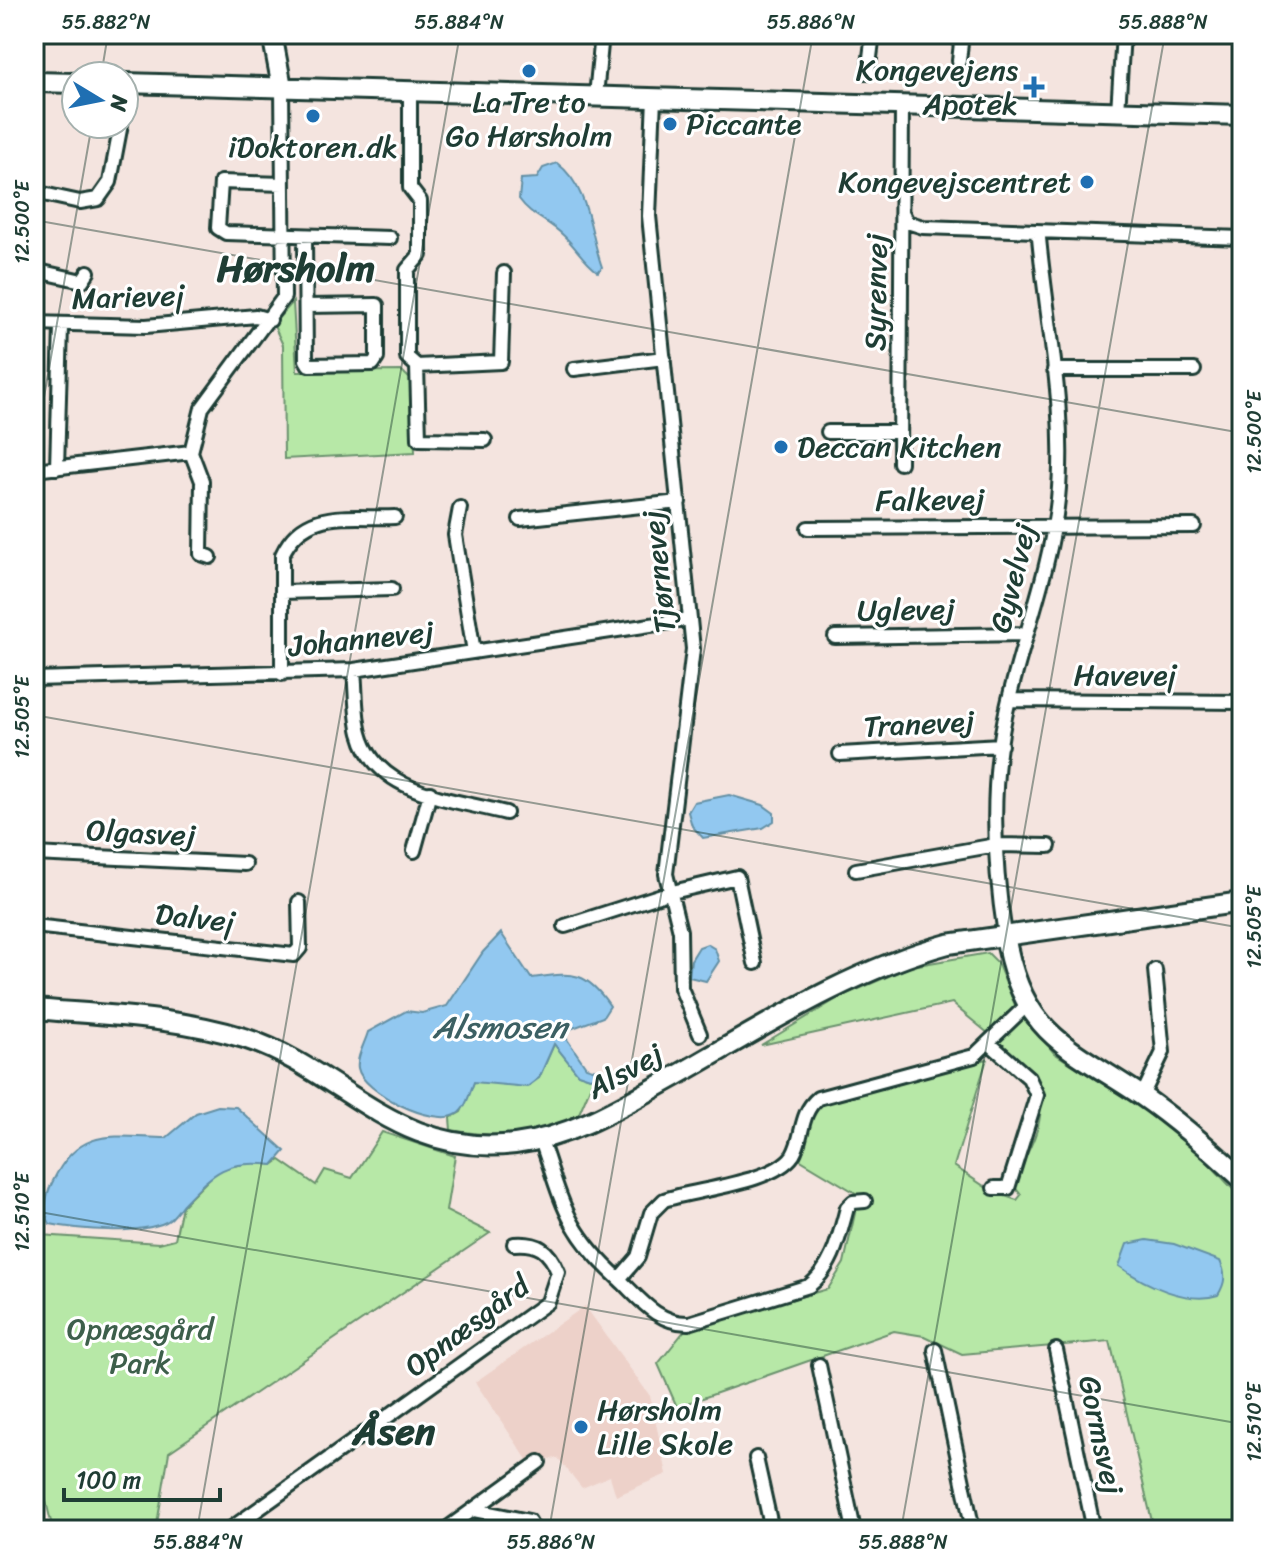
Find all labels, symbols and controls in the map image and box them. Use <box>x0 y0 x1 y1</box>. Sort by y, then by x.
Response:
text: 55.882°N <box>62 5 150 40</box>
text: 55.884°N <box>414 5 504 40</box>
text: 55.886°N <box>767 5 855 40</box>
text: 55.888°N <box>1118 5 1208 40</box>
place label: Kongevejens Apotek <box>856 43 1019 131</box>
north arrow <box>60 60 140 140</box>
marker: La Tre to Go Hørsholm <box>520 62 538 80</box>
place label: La Tre to Go Hørsholm <box>446 75 612 163</box>
marker: Kongevejens Apotek <box>1025 78 1043 96</box>
text: N <box>99 92 140 115</box>
place label: Piccante <box>686 97 801 151</box>
marker: iDoktoren.dk <box>304 107 322 125</box>
marker: Piccante <box>661 115 679 133</box>
place label: iDoktoren.dk <box>228 120 398 174</box>
place label: Kongevejscentret <box>838 155 1071 209</box>
marker: Kongevejscentret <box>1078 173 1096 191</box>
text: 12.500°E <box>5 178 40 264</box>
street label: Syrenvej <box>848 233 904 351</box>
district label: Hørsholm <box>217 235 375 302</box>
street label: Marievej <box>71 268 186 326</box>
text: 12.500°E <box>1237 388 1272 474</box>
place label: Deccan Kitchen <box>797 420 1001 474</box>
marker: Deccan Kitchen <box>772 438 790 456</box>
street label: Falkevej <box>875 472 985 528</box>
street label: Tjørnevej <box>626 508 692 636</box>
street label: Gyvelvej <box>973 517 1053 639</box>
street label: Uglevej <box>856 582 956 638</box>
street label: Johannevej <box>285 604 437 674</box>
street label: Havevej <box>1074 648 1178 702</box>
text: 12.505°E <box>5 674 40 758</box>
street label: Tranevej <box>862 694 976 754</box>
street label: Olgasvej <box>85 803 197 863</box>
text: 12.505°E <box>1237 884 1272 968</box>
street label: Dalvej <box>153 887 239 949</box>
water label: Alsmosen <box>432 999 571 1056</box>
street label: Alsvej <box>576 1028 674 1115</box>
text: 12.510°E <box>5 1170 40 1252</box>
street label: Opnæsgård <box>392 1259 544 1392</box>
park label: Opnæsgård Park <box>67 1302 215 1390</box>
street label: Gormsvej <box>1062 1370 1140 1500</box>
text: 12.510°E <box>1237 1380 1272 1462</box>
place label: Hørsholm Lille Skole <box>597 1383 733 1471</box>
district label: Åsen <box>351 1398 436 1465</box>
marker: Hørsholm Lille Skole <box>572 1418 590 1436</box>
scale bar <box>64 1452 220 1502</box>
text: 100 m <box>76 1459 141 1501</box>
text: 55.884°N <box>153 1525 243 1560</box>
text: 55.886°N <box>507 1525 595 1560</box>
text: 55.888°N <box>858 1525 948 1560</box>

